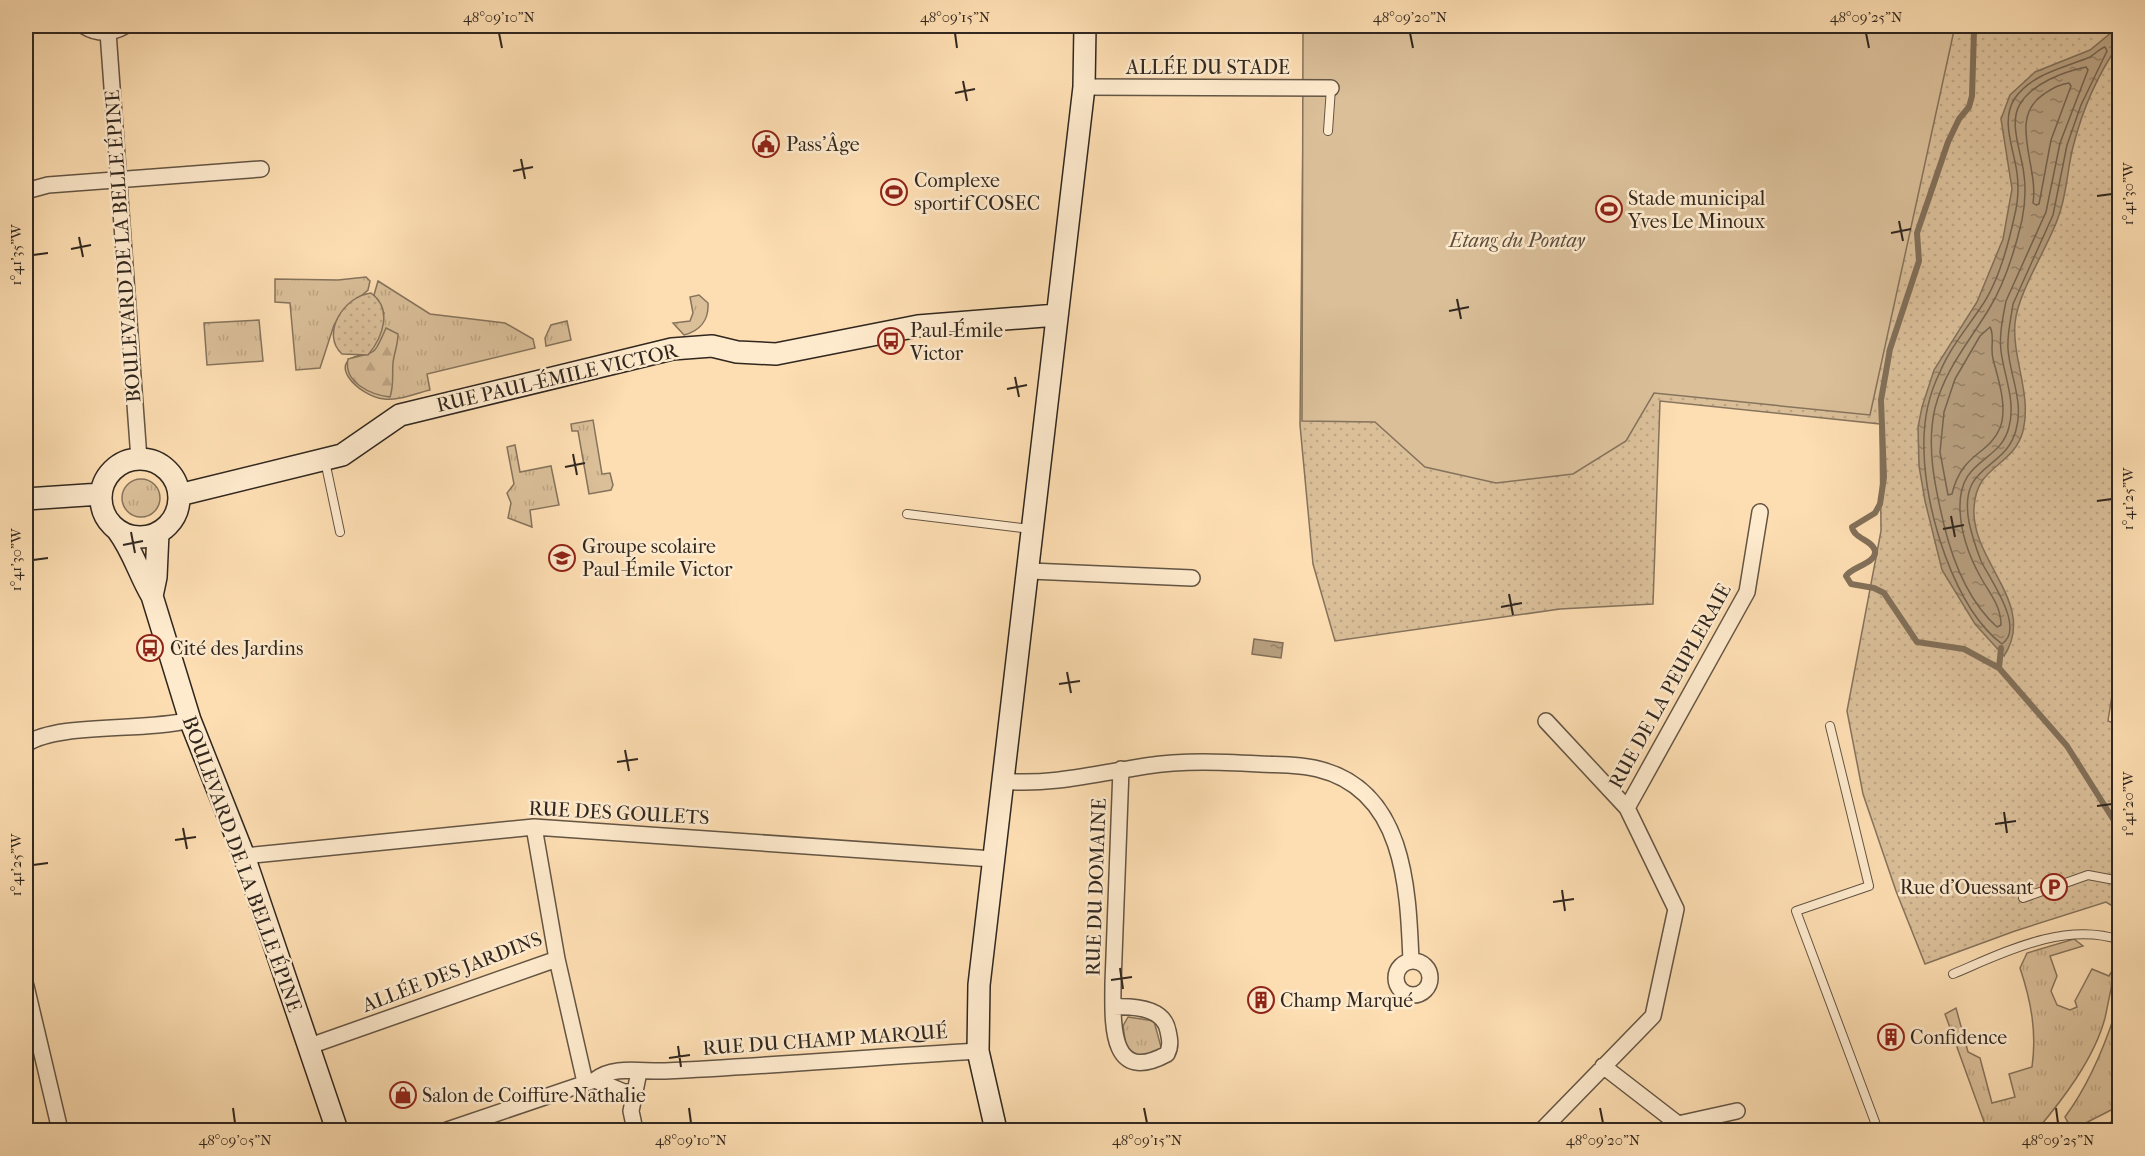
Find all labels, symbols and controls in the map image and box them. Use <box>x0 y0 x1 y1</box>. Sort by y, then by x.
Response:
text: 48°09'10"N <box>463 8 536 26</box>
text: 48°09'15"N <box>920 8 991 26</box>
text: 48°09'20"N <box>1373 8 1448 26</box>
text: 48°09'25"N <box>1830 8 1903 26</box>
street label: ALLÉE DU STADE <box>1125 55 1290 79</box>
street label: BOULEVARD DE LA BELLE ÉPINE <box>100 89 145 403</box>
public building icon: Pass'Âge <box>751 129 781 159</box>
place label: Pass'Âge <box>786 132 860 156</box>
text: 1°41'30"W <box>2119 161 2137 226</box>
place label: Complexe sportif COSEC <box>914 169 1040 215</box>
sports icon: Complexe sportif COSEC <box>879 177 909 207</box>
place label: Stade municipal Yves Le Minoux <box>1627 187 1766 233</box>
sports icon: Stade municipal Yves Le Minoux <box>1594 194 1624 224</box>
text: 1°41'35"W <box>7 223 25 286</box>
park label: Etang du Pontay <box>1448 229 1586 252</box>
place label: Paul-Émile Victor <box>909 318 1003 365</box>
bus stop icon: Paul-Émile Victor <box>876 326 906 356</box>
street label: RUE PAUL-ÉMILE VICTOR <box>434 338 681 417</box>
text: 1°41'25"W <box>2119 466 2137 531</box>
text: 1°41'30"W <box>7 527 25 592</box>
place label: Groupe scolaire Paul-Émile Victor <box>582 535 733 581</box>
school or university icon: Groupe scolaire Paul-Émile Victor <box>547 543 577 573</box>
street label: RUE DE LA PEUPLERAIE <box>1604 580 1736 792</box>
bus stop icon: Cité des Jardins <box>135 633 165 663</box>
place label: Cité des Jardins <box>170 637 303 660</box>
street label: BOULEVARD DE LA BELLE ÉPINE <box>178 712 307 1015</box>
text: 1°41'20"W <box>2119 770 2137 836</box>
street label: RUE DES GOULETS <box>528 797 710 829</box>
street label: RUE DU DOMAINE <box>1081 798 1111 976</box>
text: 1°41'25"W <box>7 832 25 897</box>
parking icon: Rue d'Ouessant <box>2039 872 2069 902</box>
place label: Rue d'Ouessant <box>1900 876 2034 899</box>
street label: ALLÉE DES JARDINS <box>358 926 545 1017</box>
building icon: Champ Marqué <box>1246 985 1276 1015</box>
place label: Champ Marqué <box>1280 989 1413 1012</box>
street label: RUE DU CHAMP MARQUÉ <box>702 1019 948 1060</box>
building icon: Confidence <box>1876 1022 1906 1052</box>
place label: Confidence <box>1910 1026 2007 1049</box>
shop icon: Salon de Coiffure Nathalie <box>388 1080 418 1110</box>
place label: Salon de Coiffure Nathalie <box>422 1084 646 1107</box>
text: 48°09'05"N <box>198 1131 272 1149</box>
text: 48°09'10"N <box>655 1131 728 1149</box>
text: 48°09'15"N <box>1112 1131 1183 1149</box>
text: 48°09'20"N <box>1566 1131 1641 1149</box>
text: 48°09'25"N <box>2022 1131 2095 1149</box>

